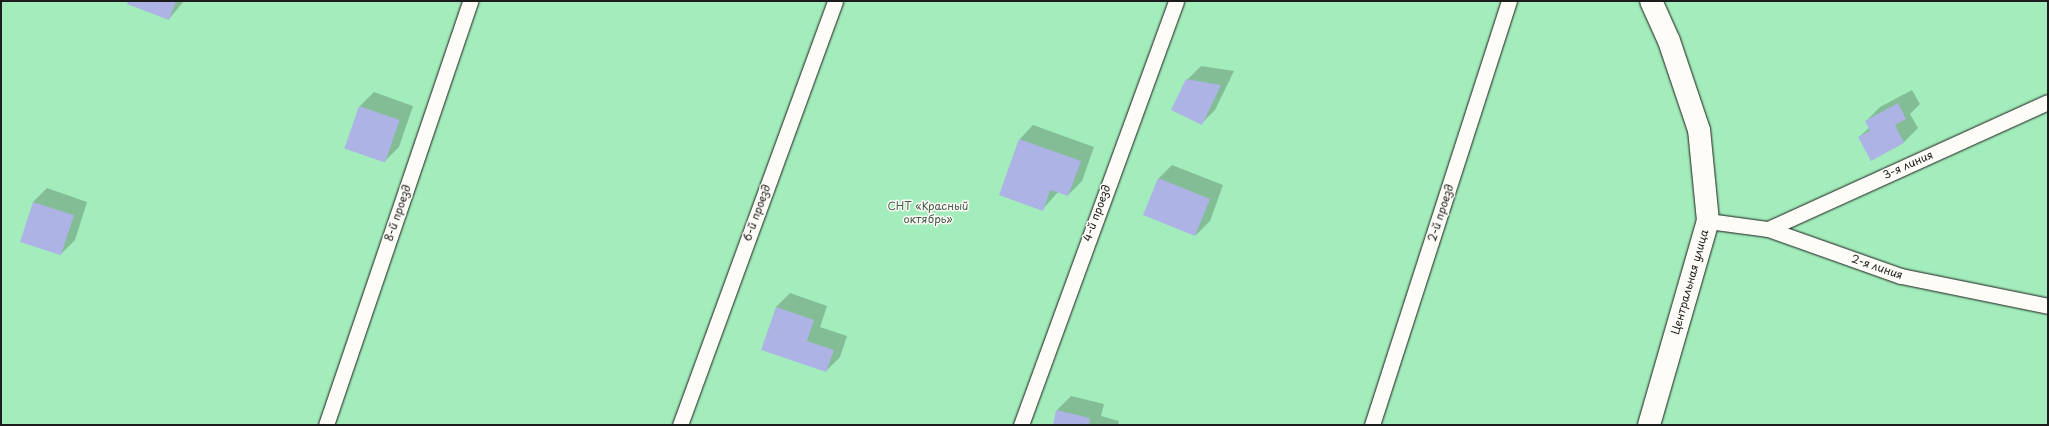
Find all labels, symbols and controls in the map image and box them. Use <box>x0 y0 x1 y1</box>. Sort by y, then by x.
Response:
street label: 3-я линия <box>1881 148 1935 182</box>
street label: 2-й проезд <box>1425 182 1457 244</box>
street label: 8-й проезд <box>382 183 414 243</box>
street label: 6-й проезд <box>741 183 773 243</box>
street label: 4-й проезд <box>1081 183 1113 243</box>
park label: СНТ «Красный октябрь» <box>887 200 969 226</box>
street label: Центральная улица <box>1669 228 1711 336</box>
street label: 2-я линия <box>1849 252 1905 282</box>

